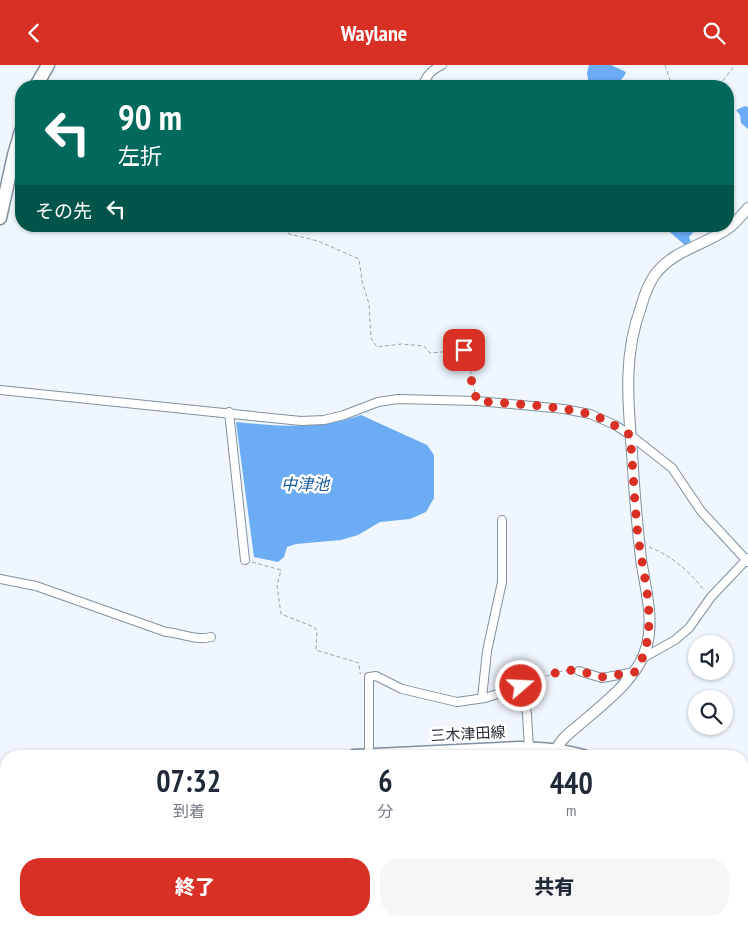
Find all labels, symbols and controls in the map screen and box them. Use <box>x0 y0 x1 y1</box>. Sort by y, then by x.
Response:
icon: back <box>20 19 48 47</box>
text: Waylane <box>341 19 407 47</box>
icon: search <box>700 19 728 47</box>
text: 90 m <box>118 94 182 140</box>
icon: left <box>35 100 100 165</box>
text: 左折 <box>118 142 162 170</box>
icon: left <box>102 195 130 223</box>
text: その先 <box>35 199 92 223</box>
pin <box>443 329 485 371</box>
icon: arrive <box>450 336 478 364</box>
water label: 中津池 <box>281 474 331 494</box>
map controls <box>688 635 733 735</box>
button: sound <box>688 635 733 680</box>
position arrow <box>494 659 546 711</box>
button: search <box>688 690 733 735</box>
street label: 三木津田線 <box>430 722 506 745</box>
text: 07:32 <box>156 761 221 800</box>
text: 6 <box>378 761 393 800</box>
text: 440 <box>550 763 593 802</box>
text: m <box>566 800 576 820</box>
text: 到着 <box>173 801 205 821</box>
text: 分 <box>377 801 393 821</box>
button: 終了 <box>20 858 370 916</box>
button: 共有 <box>380 858 729 916</box>

